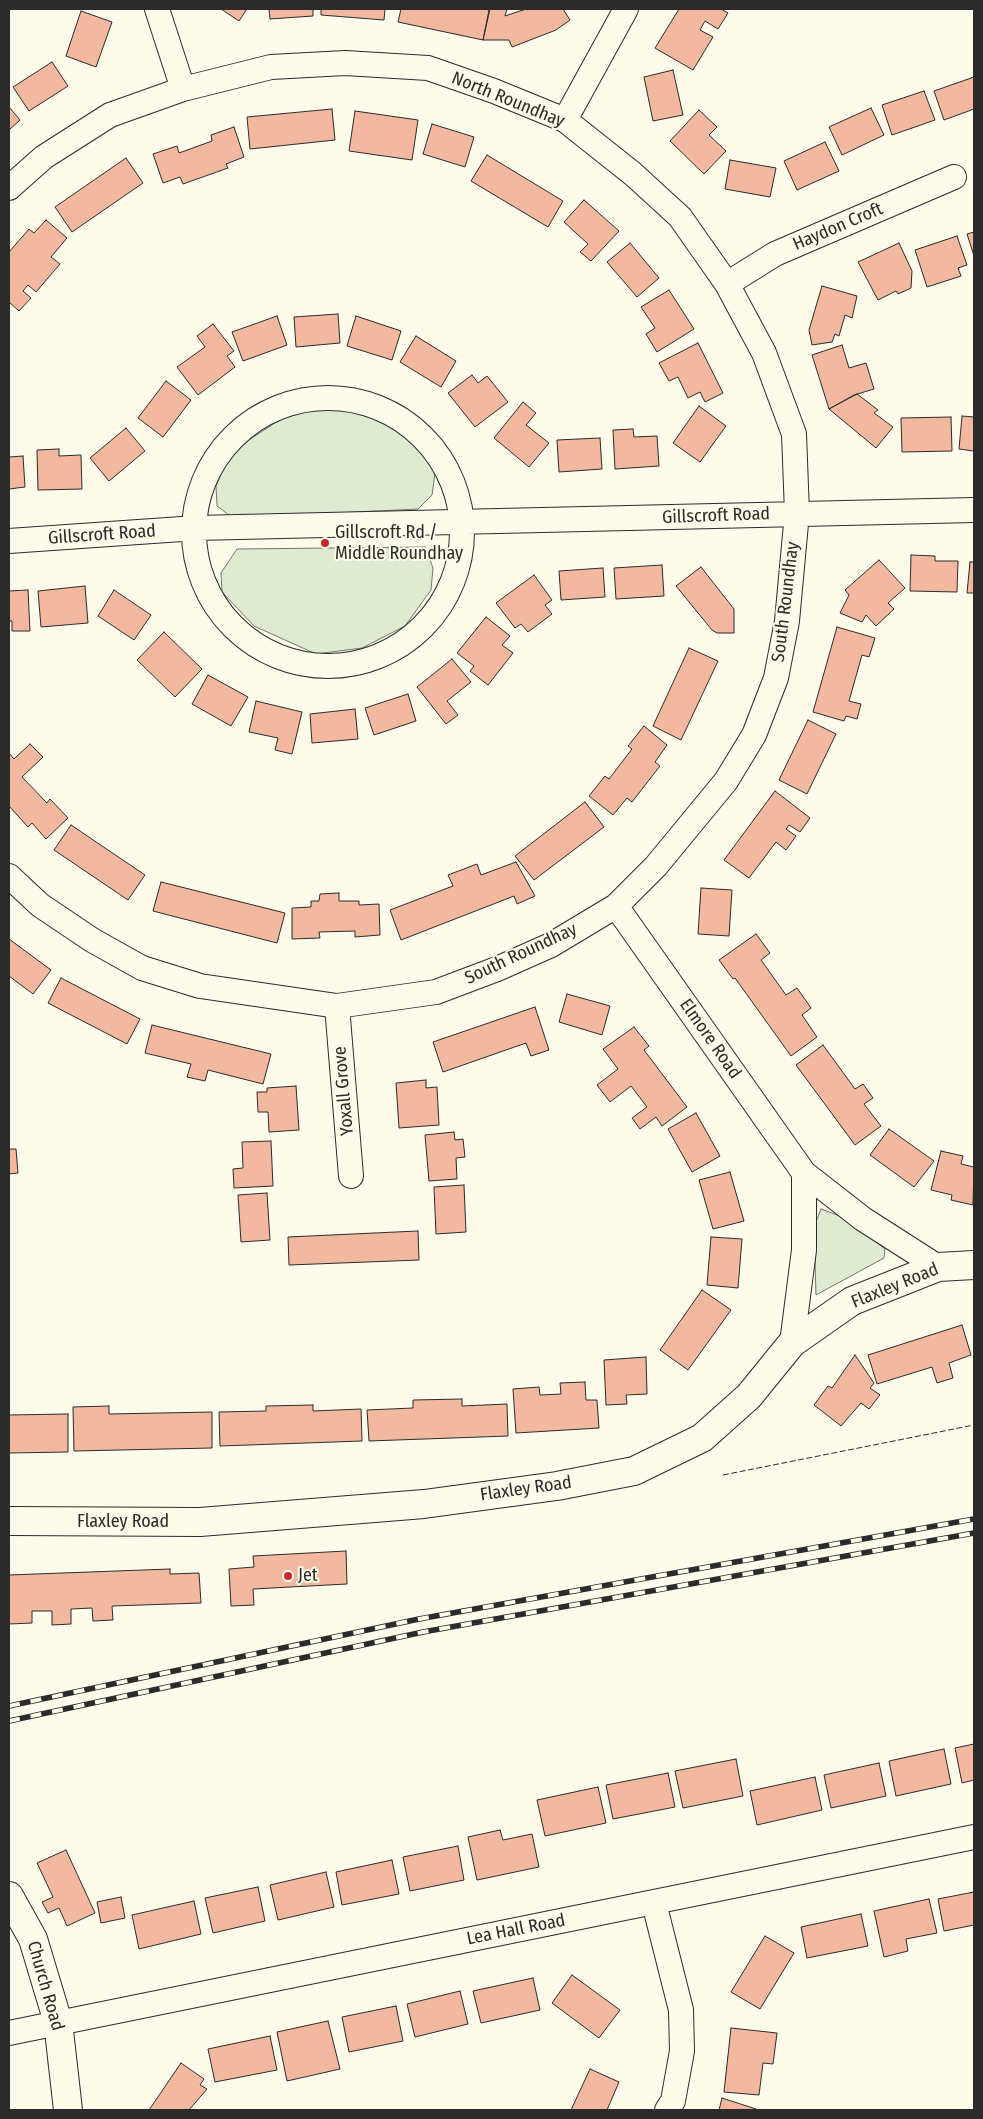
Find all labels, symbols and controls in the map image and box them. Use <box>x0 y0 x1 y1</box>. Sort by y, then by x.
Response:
street label: North Roundhay <box>448 68 568 132</box>
street label: Haydon Croft <box>790 198 886 256</box>
street label: Gillscroft Road <box>662 503 770 529</box>
street label: Gillscroft Road <box>47 520 157 550</box>
place label: Gillscroft Rd / Middle Roundhay <box>335 522 463 564</box>
marker: Gillscroft Rd / Middle Roundhay <box>319 537 331 549</box>
street label: South Roundhay <box>768 541 804 663</box>
street label: South Roundhay <box>462 919 580 989</box>
street label: Elmore Road <box>675 995 745 1083</box>
street label: Yoxall Grove <box>329 1045 359 1137</box>
street label: Flaxley Road <box>848 1259 942 1313</box>
street label: Flaxley Road <box>479 1472 573 1506</box>
street label: Flaxley Road <box>77 1511 169 1533</box>
place label: Jet <box>298 1565 318 1587</box>
marker: Jet <box>282 1570 294 1582</box>
street label: Lea Hall Road <box>465 1910 567 1950</box>
street label: Church Road <box>22 1939 68 2033</box>

